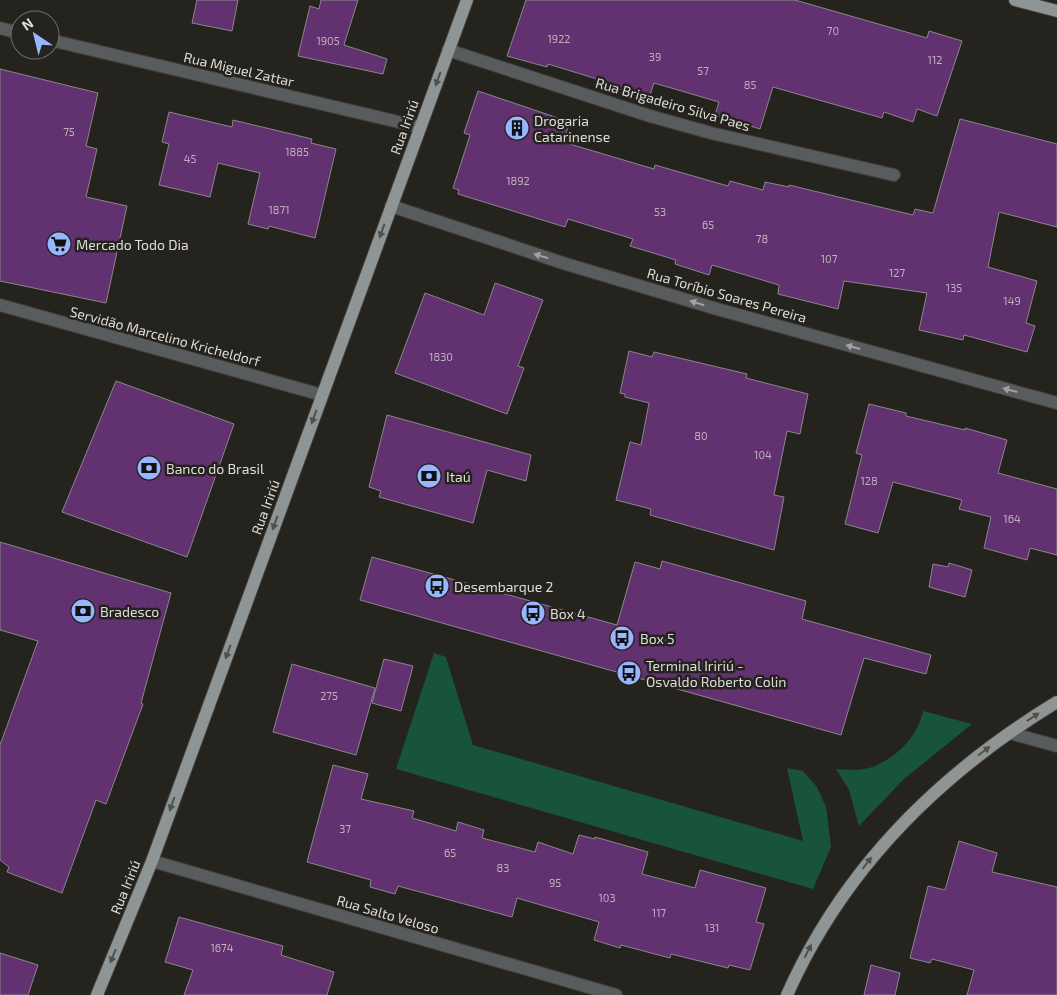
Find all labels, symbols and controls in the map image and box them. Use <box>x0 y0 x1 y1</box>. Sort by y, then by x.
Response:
north arrow <box>10 10 60 60</box>
text: N <box>18 14 36 34</box>
house number: 70 <box>827 24 839 37</box>
house number: 1922 <box>547 32 571 45</box>
house number: 1905 <box>316 34 340 47</box>
street label: Rua Miguel Zattar <box>182 48 296 90</box>
house number: 39 <box>649 50 661 63</box>
house number: 112 <box>928 53 942 66</box>
house number: 57 <box>697 64 709 77</box>
one-way arrow <box>434 71 441 86</box>
street label: Rua Brigadeiro Silva Paes <box>594 74 752 134</box>
house number: 85 <box>744 78 756 91</box>
street label: Rua Iririú <box>386 97 422 157</box>
place label: Drogaria Catarinense <box>534 112 610 145</box>
building icon: Drogaria Catarinense <box>504 115 530 141</box>
house number: 75 <box>63 125 75 138</box>
house number: 1885 <box>285 145 309 158</box>
house number: 45 <box>184 152 196 165</box>
house number: 1892 <box>506 174 530 187</box>
house number: 1871 <box>268 203 290 216</box>
house number: 53 <box>654 205 666 218</box>
house number: 65 <box>702 218 714 231</box>
one-way arrow <box>378 224 386 239</box>
supermarket icon: Mercado Todo Dia <box>46 231 72 257</box>
house number: 78 <box>756 232 768 245</box>
place label: Mercado Todo Dia <box>76 236 189 253</box>
one-way arrow <box>534 252 549 259</box>
house number: 107 <box>821 252 838 265</box>
street label: Rua Toríbio Soares Pereira <box>645 264 809 326</box>
house number: 127 <box>889 266 905 279</box>
house number: 135 <box>946 281 962 294</box>
house number: 149 <box>1003 294 1021 307</box>
one-way arrow <box>689 299 704 307</box>
street label: Servidão Marcelino Kricheldorf <box>68 302 263 370</box>
one-way arrow <box>846 342 861 350</box>
house number: 1830 <box>429 350 453 363</box>
one-way arrow <box>1002 385 1017 393</box>
one-way arrow <box>310 410 318 425</box>
house number: 80 <box>694 429 708 442</box>
house number: 104 <box>754 448 772 461</box>
bank icon: Banco do Brasil <box>136 455 162 481</box>
place label: Banco do Brasil <box>166 460 265 477</box>
bank icon: Itaú <box>416 463 442 489</box>
place label: Itaú <box>446 468 471 485</box>
house number: 128 <box>860 474 878 487</box>
street label: Rua Iririú <box>247 477 283 537</box>
house number: 164 <box>1003 512 1021 525</box>
one-way arrow <box>271 516 279 531</box>
bus stop icon: Desembarque 2 <box>424 573 450 599</box>
place label: Desembarque 2 <box>454 578 553 595</box>
bank icon: Bradesco <box>70 598 96 624</box>
bus stop icon: Box 4 <box>520 600 546 626</box>
place label: Bradesco <box>100 603 159 620</box>
place label: Box 4 <box>550 605 586 622</box>
bus stop icon: Box 5 <box>609 625 635 651</box>
place label: Box 5 <box>640 630 675 647</box>
one-way arrow <box>224 645 232 660</box>
place label: Terminal Iririú - Osvaldo Roberto Colin <box>646 657 786 690</box>
bus stop icon: Terminal Iririú - Osvaldo Roberto Colin <box>616 660 642 686</box>
house number: 275 <box>320 689 338 702</box>
one-way arrow <box>1027 713 1040 722</box>
one-way arrow <box>977 745 990 756</box>
one-way arrow <box>168 797 175 812</box>
house number: 37 <box>339 822 351 835</box>
house number: 65 <box>444 846 456 859</box>
street label: Rua Iririú <box>106 857 144 917</box>
one-way arrow <box>862 857 873 870</box>
house number: 83 <box>497 861 509 874</box>
house number: 95 <box>549 876 561 889</box>
street label: Rua Salto Veloso <box>335 891 441 937</box>
house number: 103 <box>598 891 616 904</box>
house number: 117 <box>652 906 667 919</box>
house number: 131 <box>705 921 719 934</box>
house number: 1674 <box>210 941 234 954</box>
one-way arrow <box>804 944 812 958</box>
one-way arrow <box>109 949 117 964</box>

